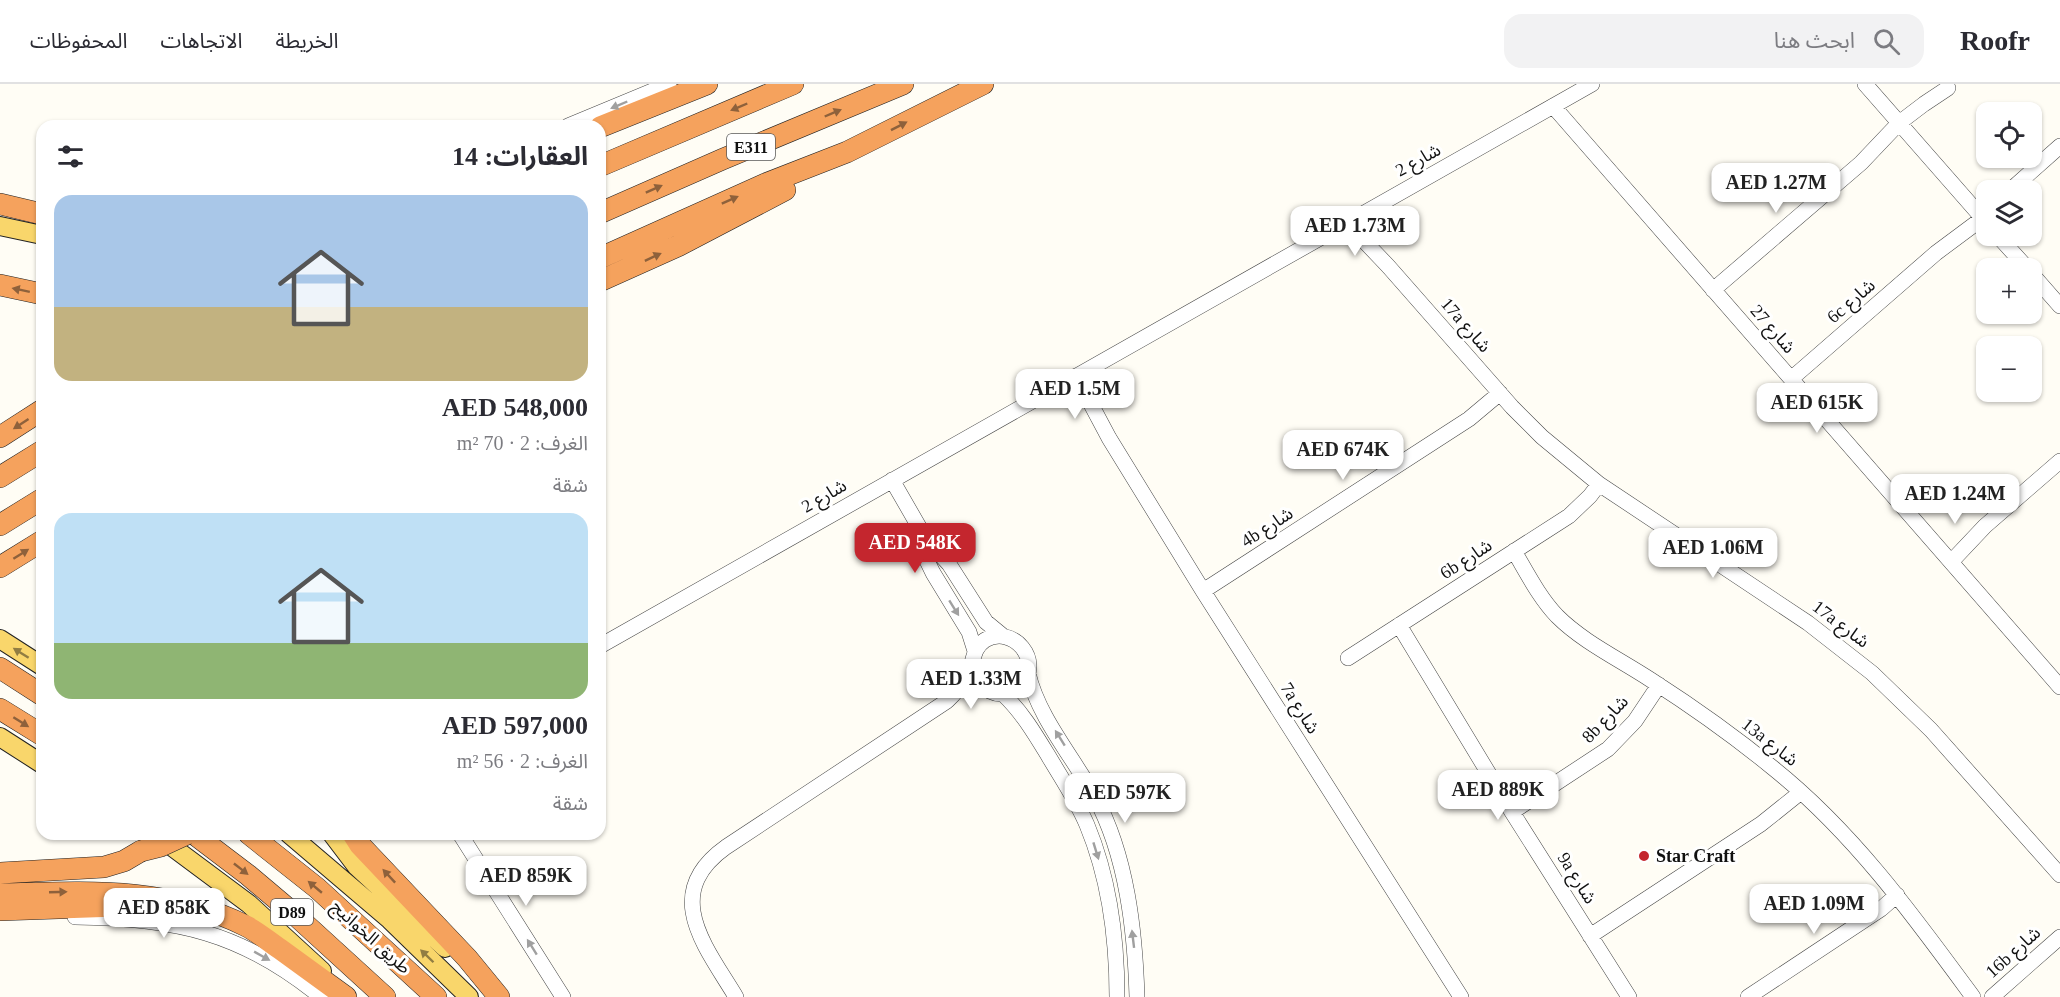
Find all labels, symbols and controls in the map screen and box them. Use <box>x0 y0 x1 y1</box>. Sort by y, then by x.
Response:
search box <box>1504 14 1924 68</box>
icon: search <box>1870 25 1903 58</box>
text: Roofr <box>1960 25 2030 56</box>
text: ابحث هنا <box>1774 28 1855 53</box>
text: المحفوظات <box>30 29 127 53</box>
text: الاتجاهات <box>160 29 242 53</box>
text: الخريطة <box>275 29 338 53</box>
one-way arrow <box>609 100 627 110</box>
one-way arrow <box>730 102 748 112</box>
map controls <box>1976 102 2042 402</box>
button: locate <box>1976 102 2042 168</box>
one-way arrow <box>824 108 841 117</box>
one-way arrow <box>891 121 908 131</box>
road number: E311 <box>727 134 775 160</box>
street label: شارع 2 <box>1392 139 1446 184</box>
icon: filters <box>54 140 87 173</box>
text: العقارات: 14 <box>452 142 588 171</box>
pin: AED 1.27M <box>1707 163 1845 214</box>
text: AED 1.27M <box>1725 171 1827 193</box>
button: layers <box>1976 180 2042 246</box>
one-way arrow <box>645 185 662 194</box>
one-way arrow <box>722 195 740 205</box>
pin: AED 1.73M <box>1286 206 1424 257</box>
text: AED 1.73M <box>1304 214 1406 236</box>
icon: home <box>267 234 375 342</box>
one-way arrow <box>645 253 662 262</box>
button: + <box>1976 258 2042 324</box>
street label: 6c شارع <box>1823 275 1882 330</box>
one-way arrow <box>12 284 30 294</box>
street label: 17a شارع <box>1434 294 1495 359</box>
street label: شارع 27 <box>1744 301 1799 360</box>
button: − <box>1976 336 2042 402</box>
pin: AED 1.5M <box>1013 369 1137 420</box>
text: AED 1.5M <box>1029 377 1121 399</box>
pin: AED 615K <box>1755 383 1879 434</box>
text: AED 615K <box>1771 391 1863 413</box>
text: AED 548,000 <box>442 393 588 422</box>
one-way arrow <box>13 418 29 429</box>
pin: AED 674K <box>1281 430 1405 481</box>
text: الغرف: 2 · 70 m² <box>457 432 588 454</box>
text: AED 674K <box>1297 438 1389 460</box>
text: شقة <box>553 474 588 496</box>
pin: AED 1.24M <box>1886 474 2024 525</box>
street label: شارع 2 <box>798 475 852 520</box>
text: AED 1.24M <box>1904 482 2006 504</box>
street label: 4b شارع <box>1237 503 1299 554</box>
pin: AED 548K <box>853 523 977 574</box>
pin: AED 1.06M <box>1644 528 1782 579</box>
text: AED 548K <box>869 531 961 553</box>
street label: 6b شارع <box>1436 535 1498 586</box>
text: AED 1.06M <box>1662 536 1764 558</box>
one-way arrow <box>13 549 29 560</box>
icon: home <box>267 552 375 660</box>
street label: 17a شارع <box>1806 596 1873 655</box>
one-way arrow <box>949 600 960 616</box>
one-way arrow <box>13 647 29 658</box>
pin: AED 1.33M <box>902 659 1040 710</box>
text: AED 1.33M <box>920 667 1022 689</box>
street label: 7a شارع <box>1273 679 1323 739</box>
street label: 8b شارع <box>1578 691 1635 749</box>
text: AED 597,000 <box>442 711 588 740</box>
street label: 13a شارع <box>1736 714 1802 773</box>
one-way arrow <box>13 717 29 728</box>
one-way arrow <box>1054 730 1065 746</box>
text: الغرف: 2 · 56 m² <box>457 750 588 772</box>
pin: AED 889K <box>1436 770 1560 821</box>
pin: AED 597K <box>1063 773 1187 824</box>
text: AED 889K <box>1452 778 1544 800</box>
text: AED 597K <box>1079 781 1171 803</box>
text: شقة <box>553 792 588 814</box>
one-way arrow <box>1092 842 1101 860</box>
place label: Star Craft <box>1656 846 1735 866</box>
street label: 9a شارع <box>1550 849 1600 909</box>
marker: Star Craft <box>1637 849 1651 863</box>
pin: AED 859K <box>464 856 588 907</box>
one-way arrow <box>233 863 248 875</box>
text: AED 859K <box>480 864 572 886</box>
one-way arrow <box>382 868 396 883</box>
one-way arrow <box>308 881 323 894</box>
pin: AED 1.09M <box>1745 884 1883 935</box>
one-way arrow <box>49 888 68 897</box>
pin: AED 858K <box>102 888 226 939</box>
text: AED 1.09M <box>1763 892 1865 914</box>
text: AED 858K <box>118 896 210 918</box>
street label: طريق الخوانيج <box>325 896 415 980</box>
road number: D89 <box>271 899 313 925</box>
street label: 16b شارع <box>1982 922 2047 985</box>
one-way arrow <box>1128 929 1137 948</box>
one-way arrow <box>527 939 538 955</box>
one-way arrow <box>420 948 434 963</box>
one-way arrow <box>254 951 271 961</box>

